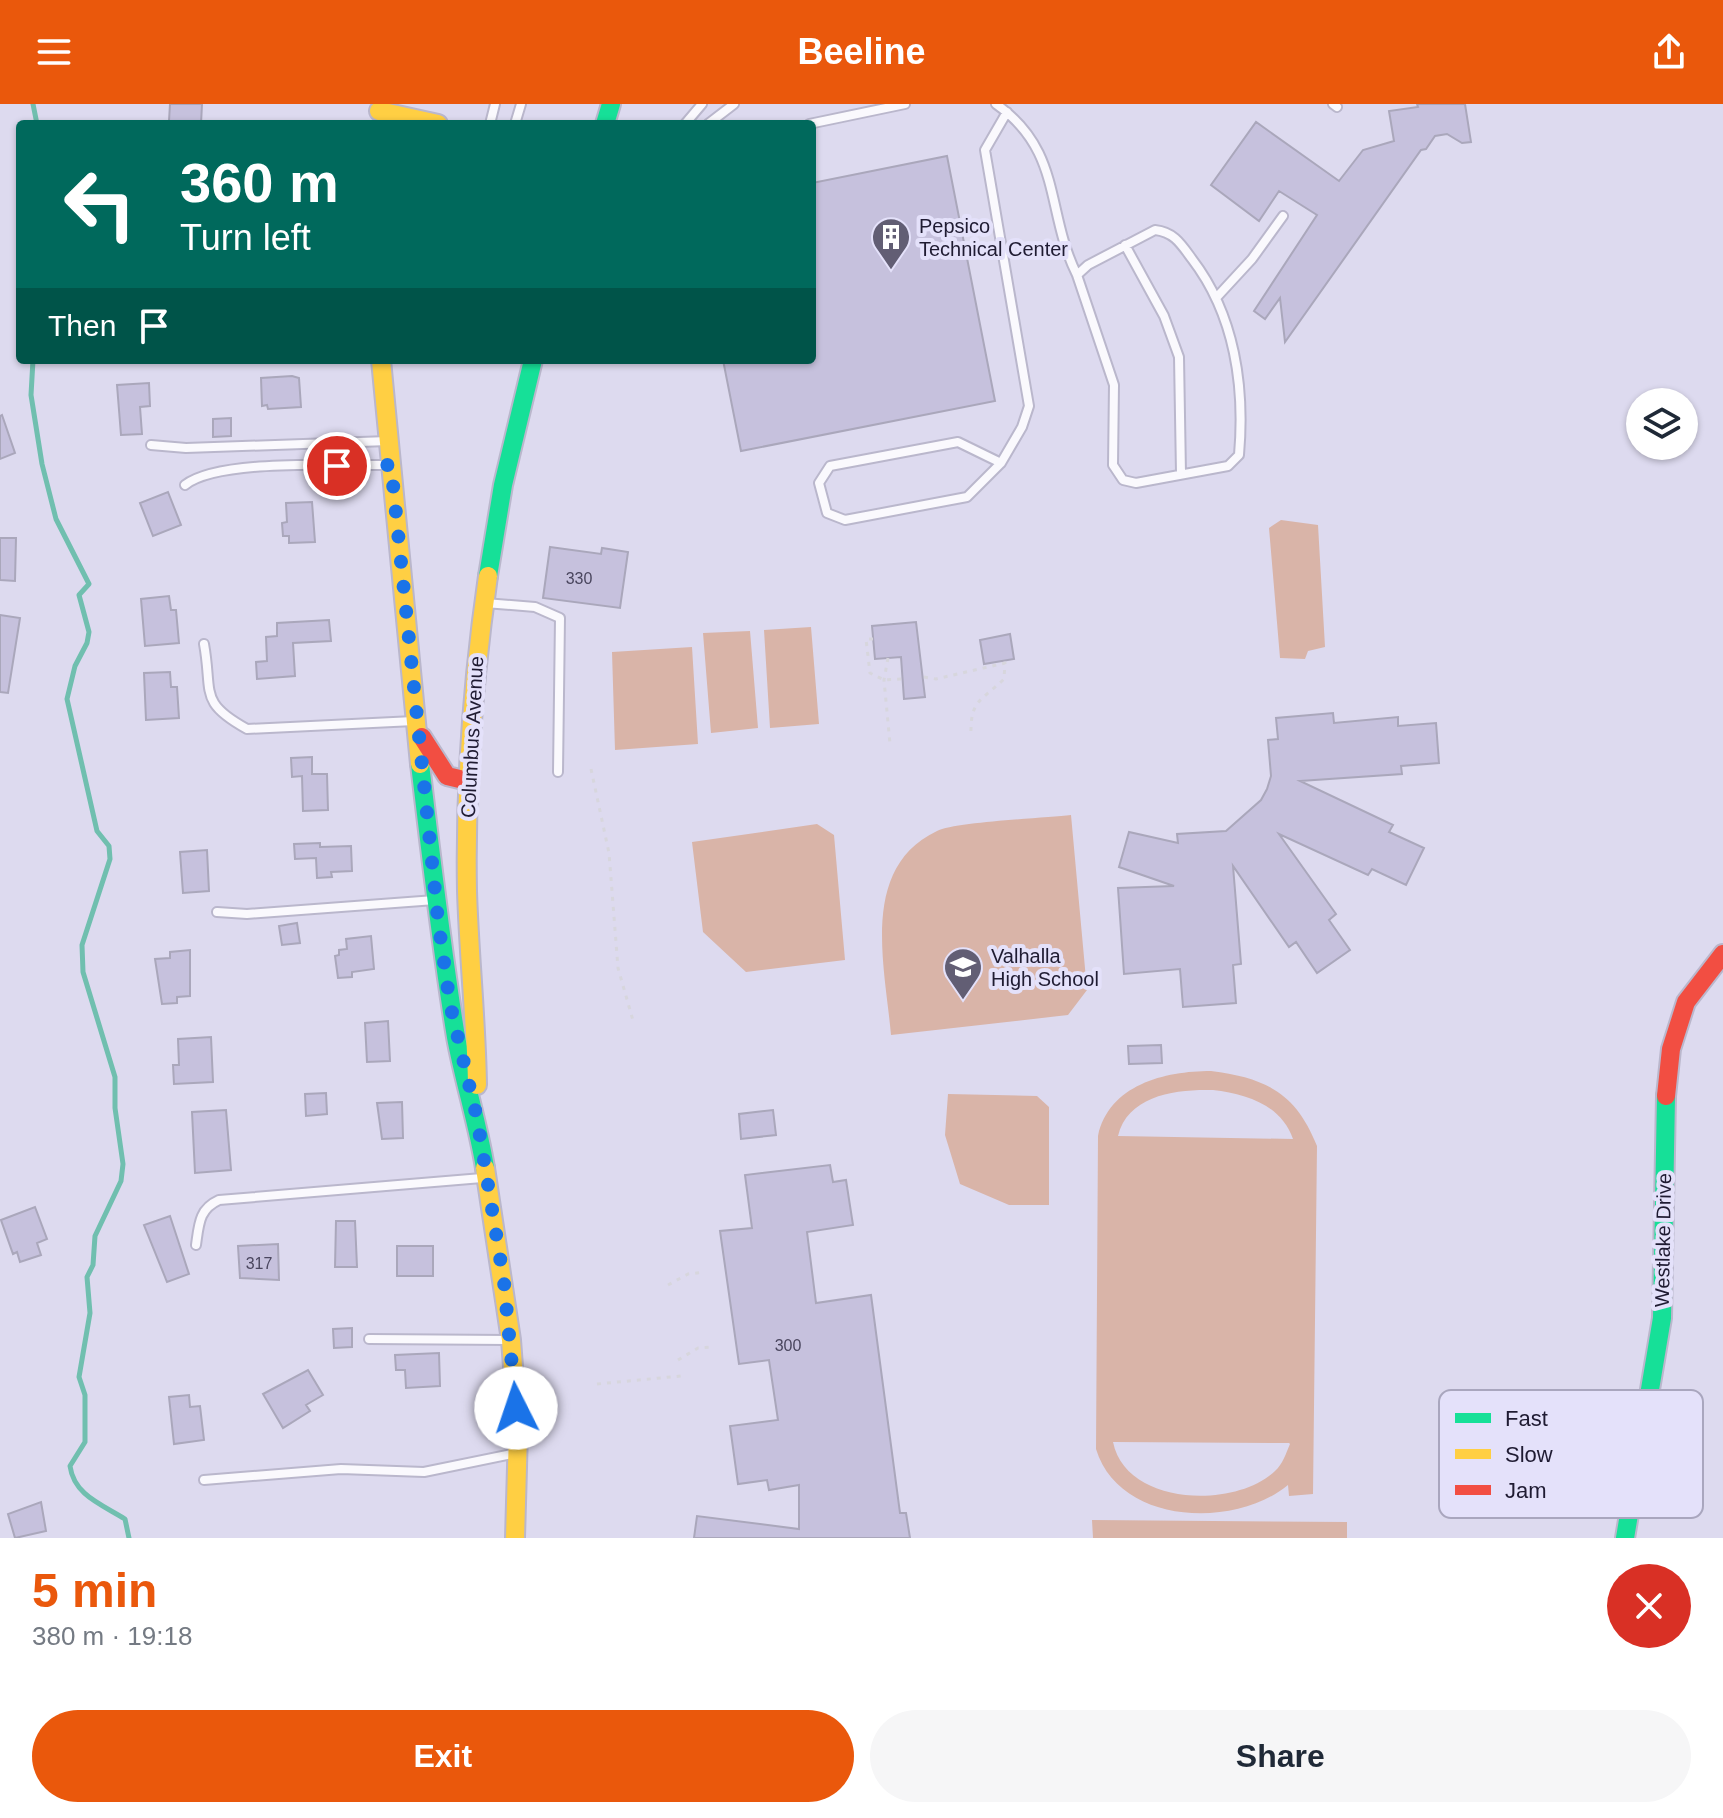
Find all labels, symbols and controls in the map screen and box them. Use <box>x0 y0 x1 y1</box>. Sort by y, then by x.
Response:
icon: menu <box>32 30 76 74</box>
icon: share <box>1647 30 1691 74</box>
text: Beeline <box>797 31 926 72</box>
text: 360 m <box>180 151 339 214</box>
icon: left <box>48 152 152 256</box>
place label: Pepsico Technical Center <box>919 215 1068 260</box>
building icon: Pepsico Technical Center <box>870 216 912 271</box>
text: Turn left <box>180 217 311 258</box>
icon: arrive <box>132 304 176 348</box>
text: Then <box>48 309 116 342</box>
map controls <box>1626 388 1698 460</box>
button: layers <box>1626 388 1698 460</box>
pin <box>303 432 371 500</box>
icon: arrive <box>315 444 359 488</box>
house number: 330 <box>566 570 592 587</box>
street label: Columbus Avenue <box>457 656 487 818</box>
place label: Valhalla High School <box>991 945 1099 990</box>
school or university icon: Valhalla High School <box>942 946 984 1001</box>
street label: Westlake Drive <box>1651 1173 1675 1307</box>
house number: 317 <box>246 1255 272 1272</box>
house number: 300 <box>775 1337 801 1354</box>
position arrow <box>474 1366 558 1450</box>
legend <box>1439 1390 1703 1518</box>
text: Fast <box>1505 1406 1548 1431</box>
text: Slow <box>1505 1442 1553 1467</box>
text: Jam <box>1505 1478 1547 1503</box>
text: 5 min <box>32 1564 157 1617</box>
button: close <box>1607 1564 1691 1648</box>
text: 380 m · 19:18 <box>32 1621 192 1651</box>
button: Exit <box>32 1710 854 1802</box>
button: Share <box>870 1710 1691 1802</box>

